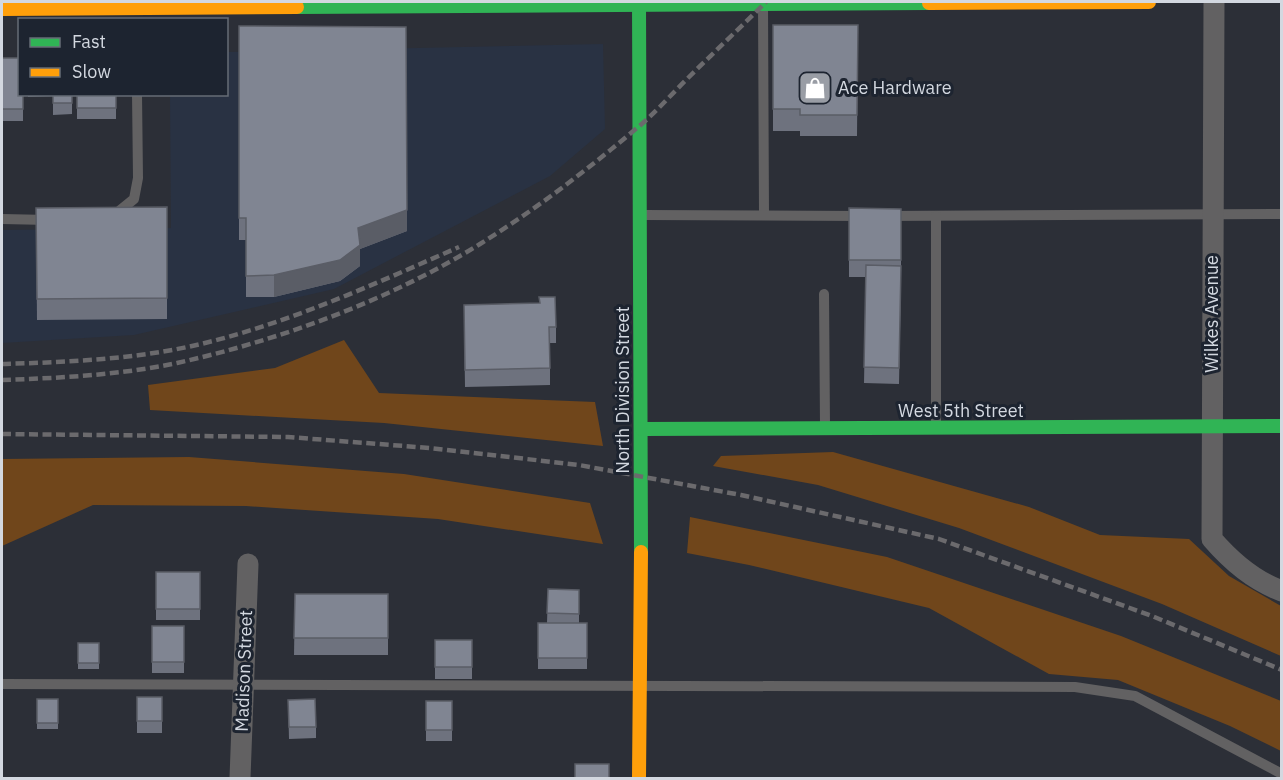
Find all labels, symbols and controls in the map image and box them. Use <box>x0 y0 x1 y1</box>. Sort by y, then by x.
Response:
legend <box>18 18 228 96</box>
text: Fast <box>72 30 106 53</box>
text: Slow <box>72 60 111 83</box>
shop icon: Ace Hardware <box>797 70 833 106</box>
place label: Ace Hardware <box>838 76 952 99</box>
street label: Wilkes Avenue <box>1200 255 1223 373</box>
street label: North Division Street <box>611 306 634 474</box>
street label: West 5th Street <box>898 399 1024 422</box>
street label: Madison Street <box>230 610 257 732</box>

